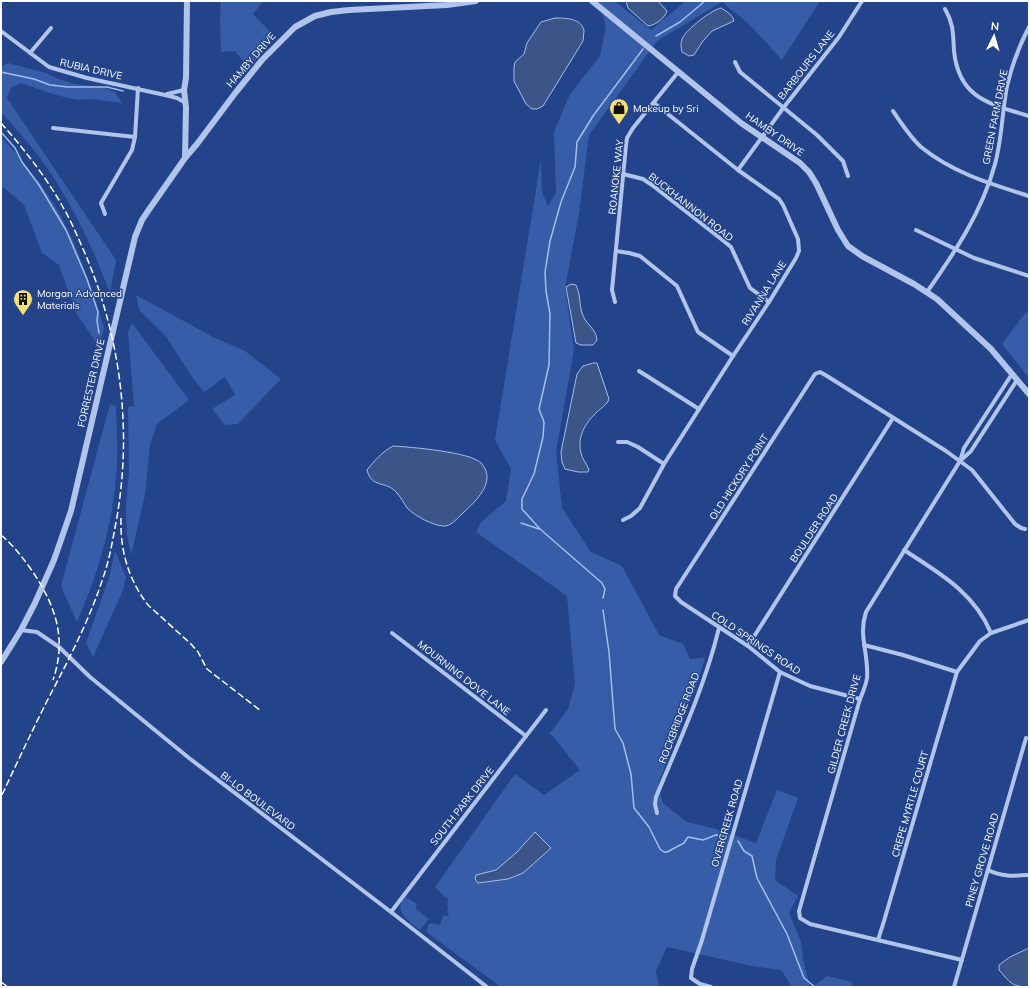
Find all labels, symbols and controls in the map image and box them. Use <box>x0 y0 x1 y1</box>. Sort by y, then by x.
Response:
north arrow <box>974 16 1014 56</box>
text: N <box>990 19 1000 33</box>
street label: BARBOURS LANE <box>775 28 837 102</box>
street label: HAMBY DRIVE <box>224 30 279 90</box>
street label: RUBIA DRIVE <box>59 56 123 82</box>
street label: GREEN FARM DRIVE <box>979 68 1011 166</box>
shop icon: Makeup by Sri <box>608 97 630 125</box>
place label: Makeup by Sri <box>633 102 699 115</box>
street label: HAMBY DRIVE <box>743 109 807 159</box>
street label: ROANOKE WAY <box>606 138 626 215</box>
street label: BUCKHANNON ROAD <box>646 170 736 244</box>
street label: RIVANNA LANE <box>739 258 789 328</box>
place label: Morgan Advanced Materials <box>37 287 122 312</box>
building icon: Morgan Advanced Materials <box>12 288 34 316</box>
street label: FORRESTER DRIVE <box>75 337 108 428</box>
street label: OLD HICKORY POINT <box>706 432 772 522</box>
street label: BOULDER ROAD <box>787 491 841 565</box>
street label: COLD SPRINGS ROAD <box>709 608 803 678</box>
street label: MOURNING DOVE LANE <box>415 638 513 718</box>
street label: ROCKBRIDGE ROAD <box>656 671 702 765</box>
street label: GILDER CREEK DRIVE <box>824 673 864 775</box>
street label: CREPE MYRTLE COURT <box>889 749 931 859</box>
street label: SOUTH PARK DRIVE <box>427 764 497 848</box>
street label: BI-LO BOULEVARD <box>218 769 298 833</box>
street label: OVERCREEK ROAD <box>708 777 746 869</box>
street label: PINEY GROVE ROAD <box>962 811 1002 909</box>

